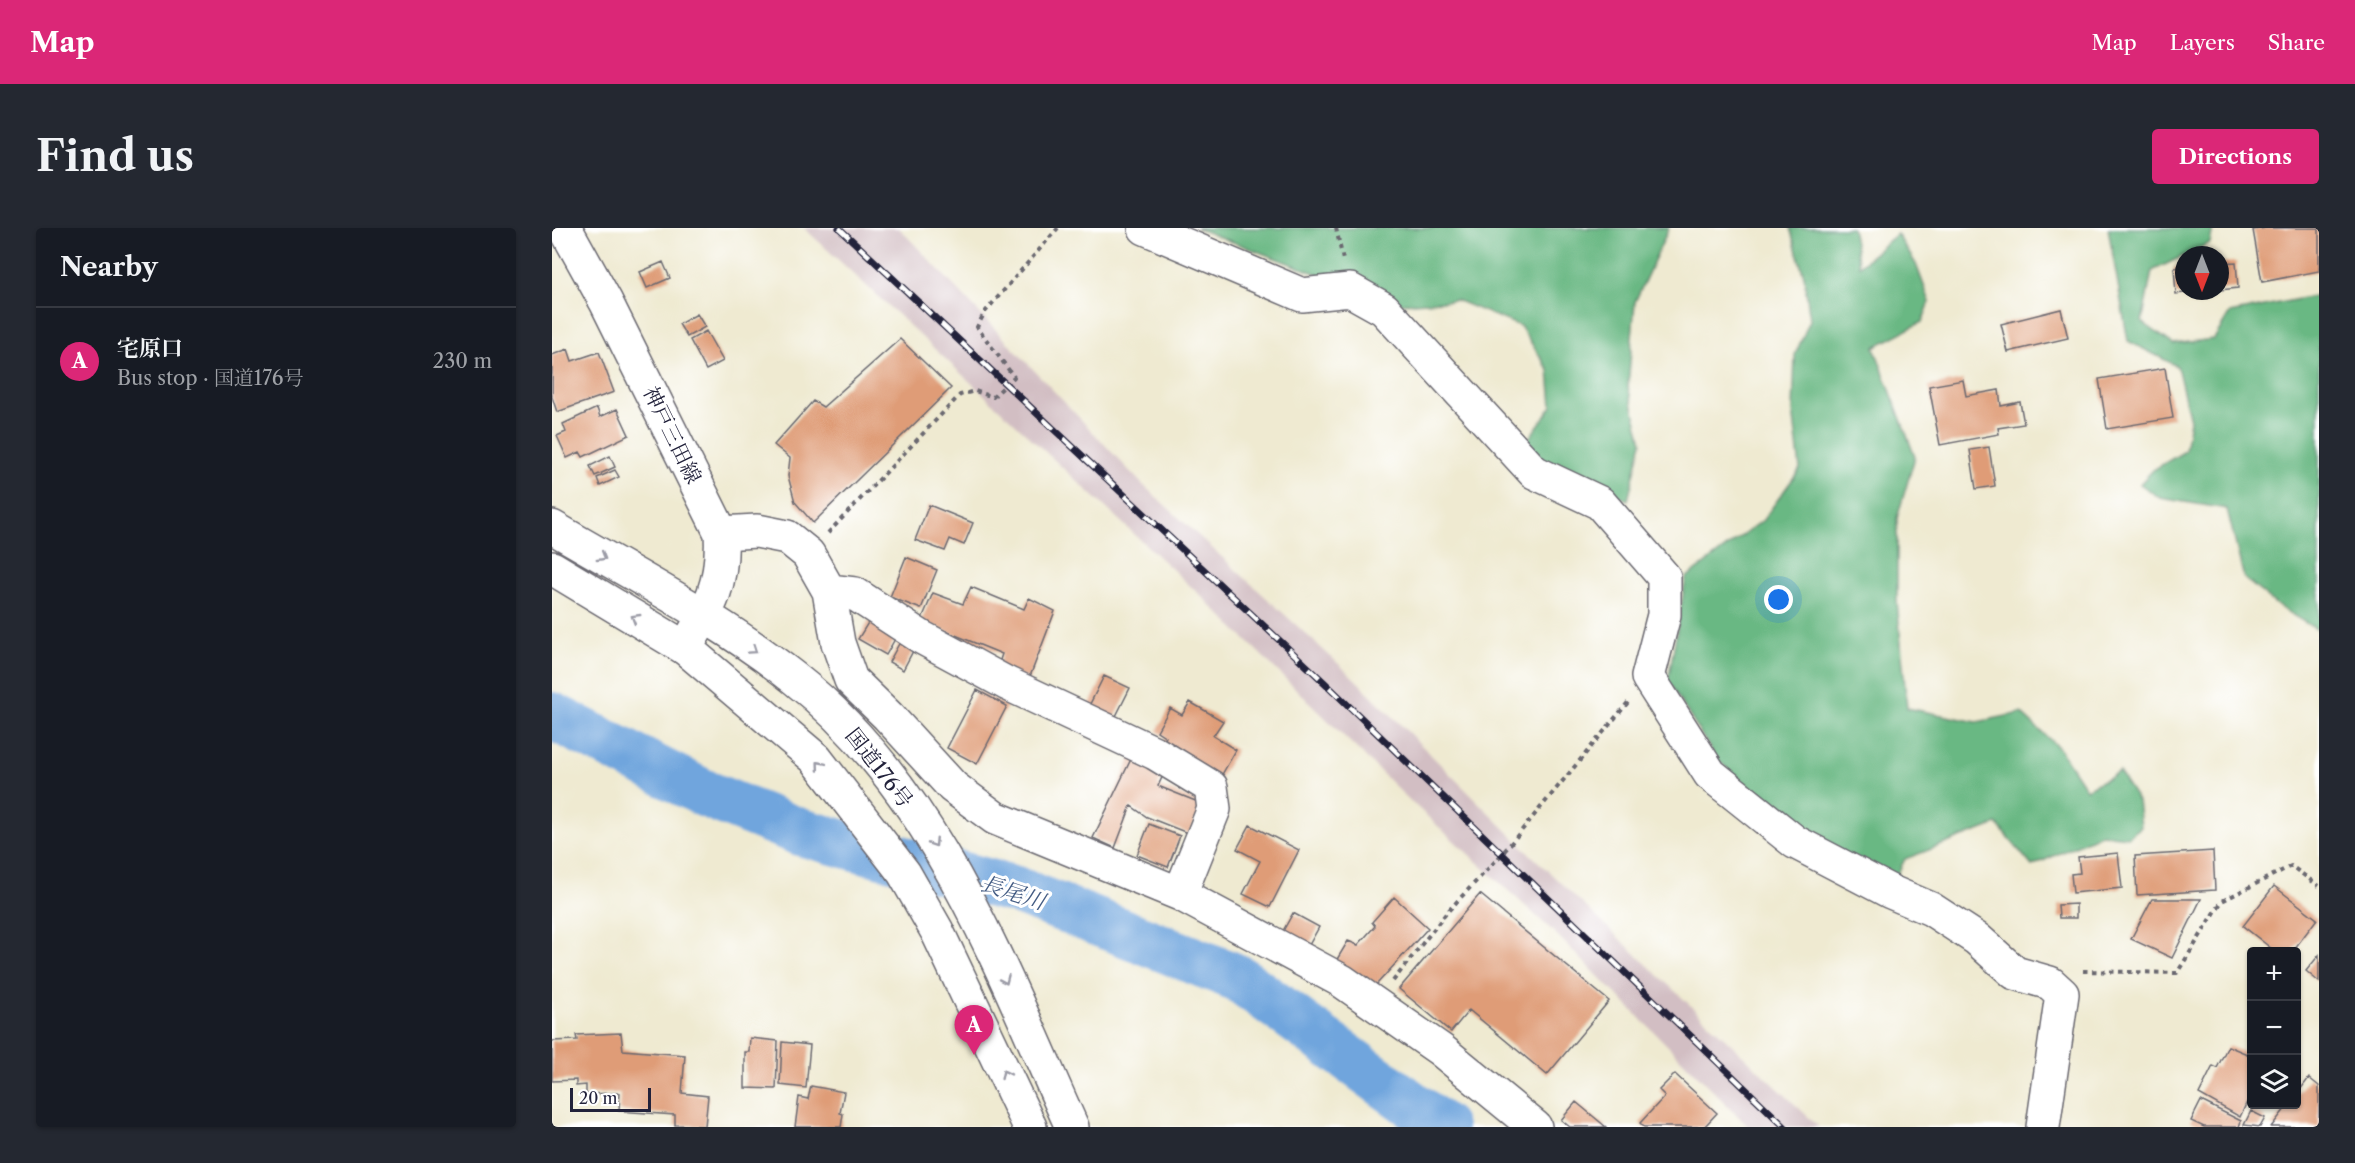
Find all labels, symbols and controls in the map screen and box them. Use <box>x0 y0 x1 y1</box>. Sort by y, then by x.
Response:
text: Map <box>30 25 94 59</box>
text: Map <box>2092 30 2137 55</box>
text: Layers <box>2170 30 2235 55</box>
text: Share <box>2268 30 2325 55</box>
button: Directions <box>2152 129 2319 184</box>
text: Find us <box>36 130 194 182</box>
north arrow <box>2175 246 2229 300</box>
text: Nearby <box>60 251 158 283</box>
text: 宅原口 <box>117 335 183 362</box>
text: A <box>72 349 87 373</box>
text: 230 m <box>433 349 492 373</box>
text: Bus stop · 国道176号 <box>117 366 303 390</box>
street label: 神戸三田線 <box>638 382 707 487</box>
one-way arrow <box>596 549 606 561</box>
your location <box>1764 585 1793 614</box>
one-way arrow <box>631 613 641 625</box>
one-way arrow <box>746 643 757 654</box>
street label: 国道176号 <box>841 723 918 812</box>
one-way arrow <box>816 761 827 772</box>
one-way arrow <box>926 836 937 847</box>
water label: 長尾川 <box>977 869 1050 916</box>
map controls <box>2247 947 2301 1109</box>
button: + <box>2247 947 2301 1001</box>
one-way arrow <box>998 973 1010 984</box>
button: − <box>2247 1001 2301 1055</box>
pin: A <box>954 1006 994 1055</box>
button: layers <box>2247 1055 2301 1109</box>
one-way arrow <box>1001 1070 1013 1081</box>
scale bar <box>570 1085 651 1112</box>
text: 20 m <box>579 1088 618 1108</box>

